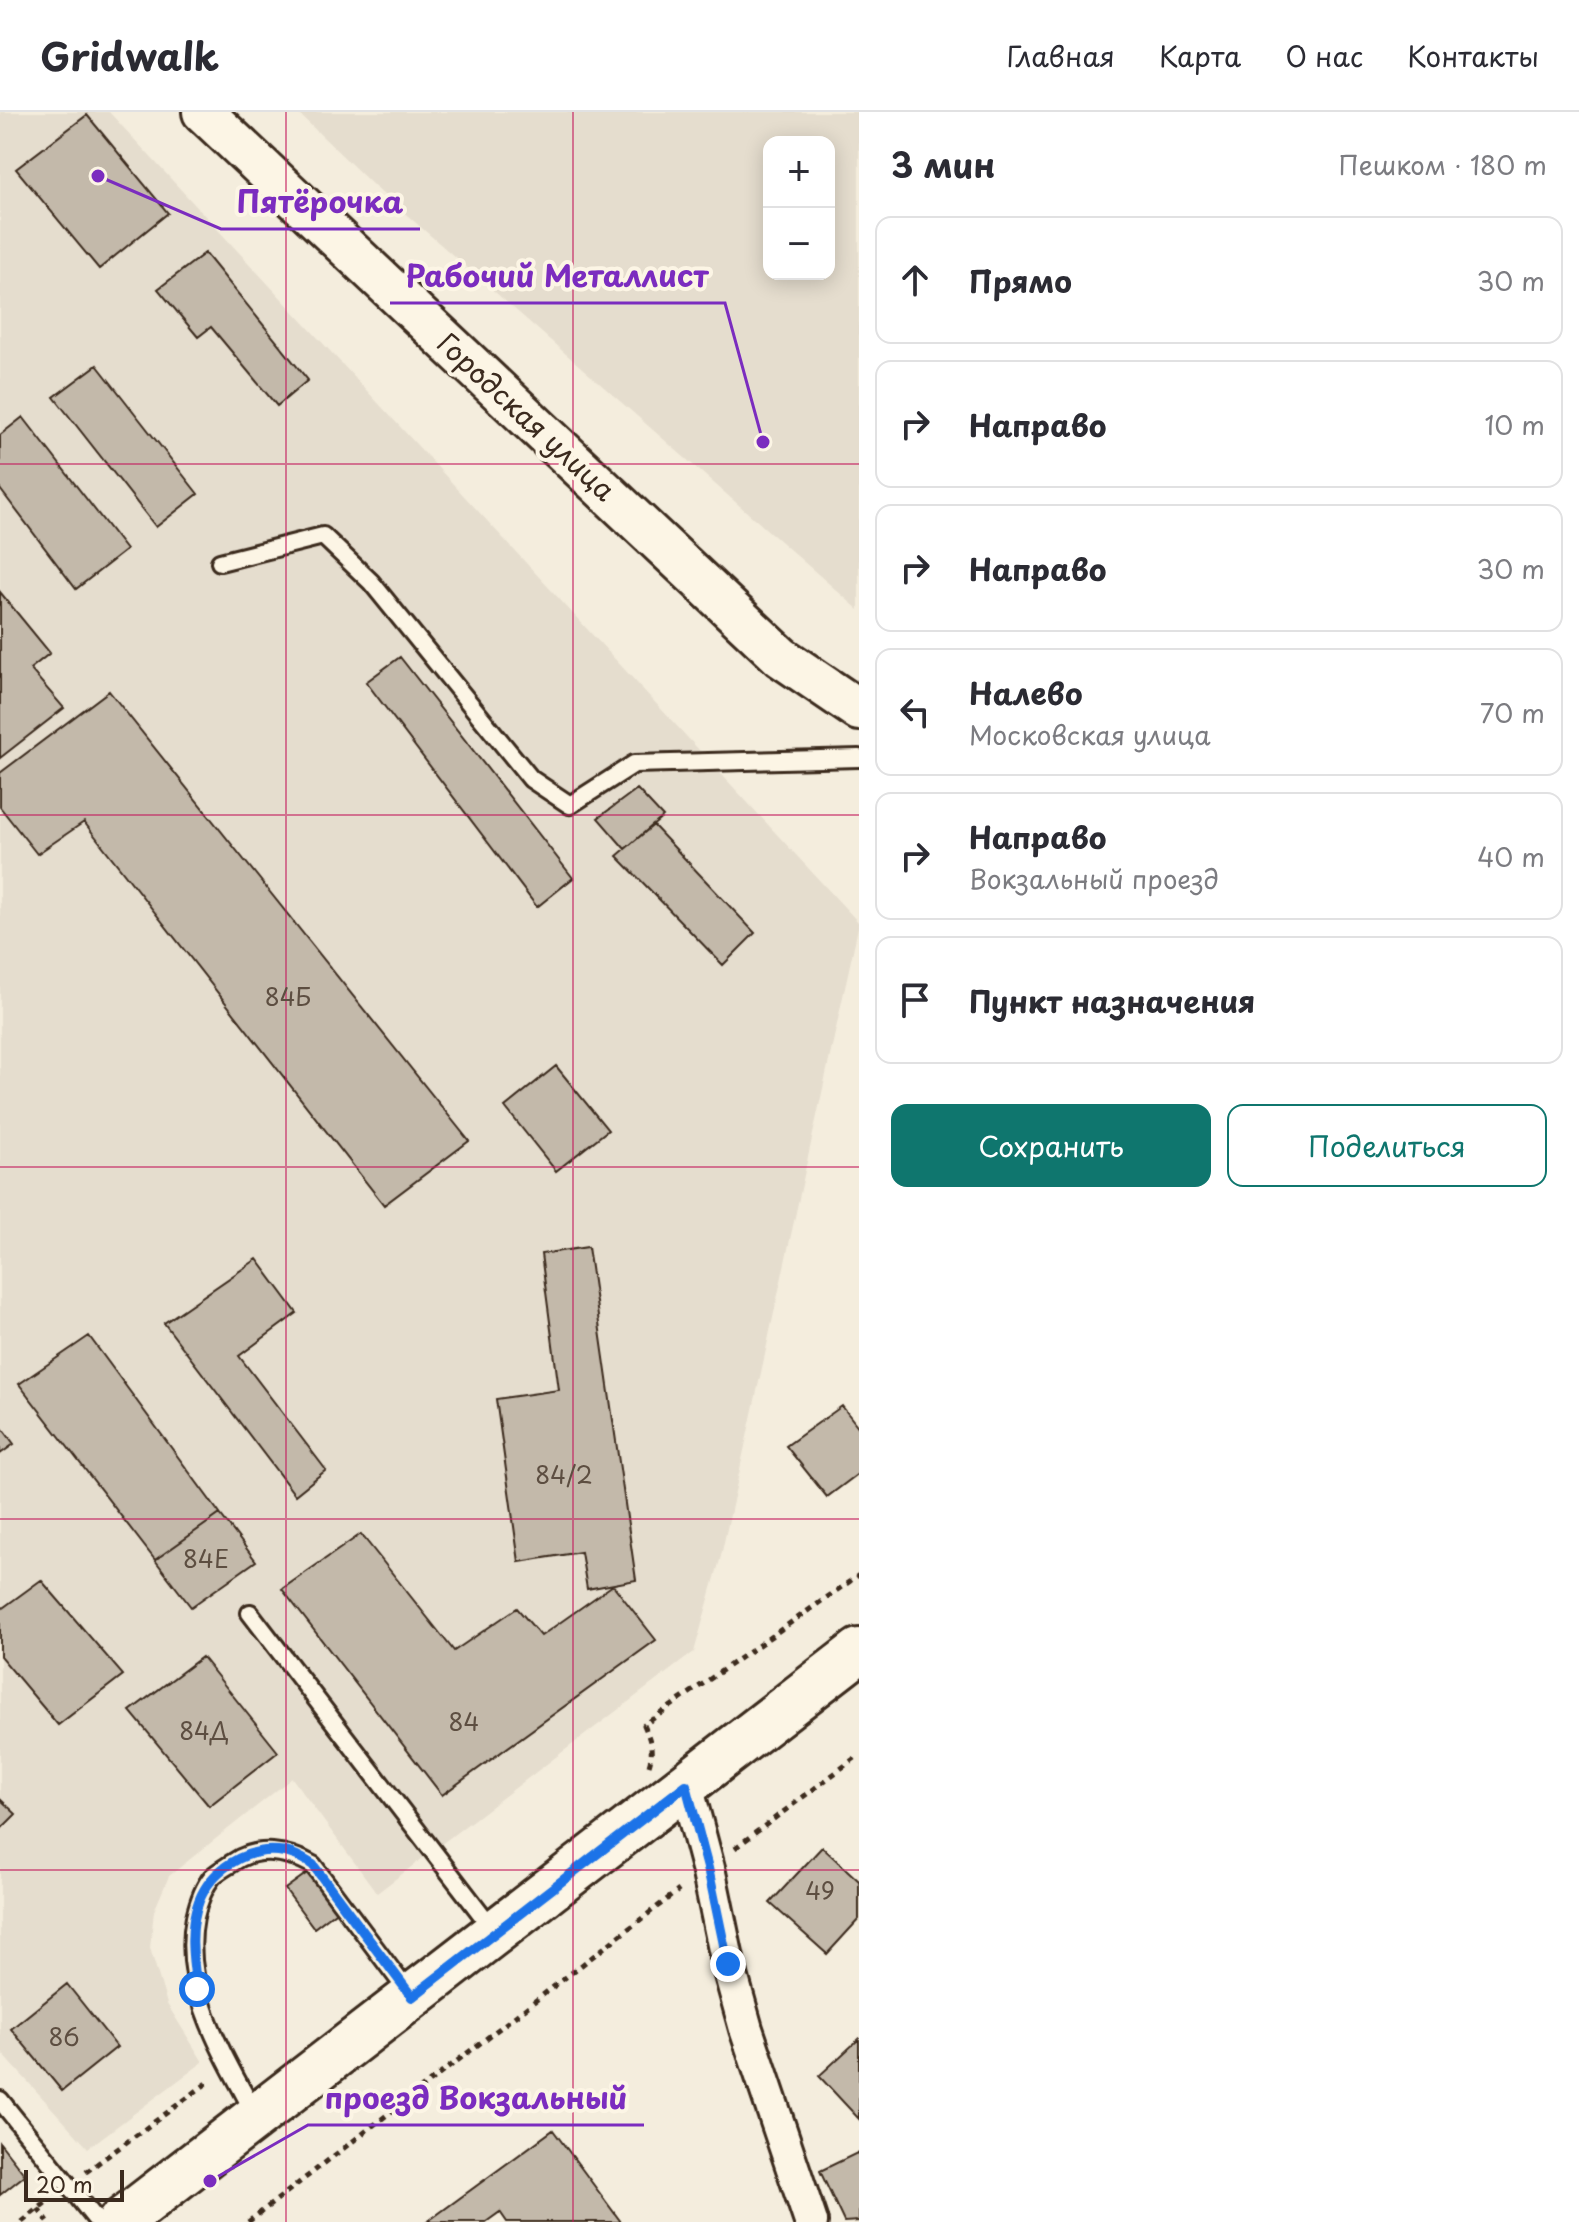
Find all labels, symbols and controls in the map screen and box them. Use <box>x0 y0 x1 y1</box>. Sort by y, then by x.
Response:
text: Gridwalk <box>40 27 219 84</box>
text: Главная <box>1007 34 1115 77</box>
text: Карта <box>1159 34 1241 77</box>
text: О нас <box>1285 34 1363 77</box>
text: Контакты <box>1407 34 1539 77</box>
map controls <box>763 136 835 280</box>
button: + <box>763 136 835 208</box>
text: 3 мин <box>891 138 995 190</box>
text: Пешком · 180 m <box>1339 145 1547 184</box>
callout: Пятёрочка <box>221 175 420 229</box>
text: Пятёрочка <box>237 178 404 223</box>
button: − <box>763 208 835 280</box>
callout: Рабочий Металлист <box>390 249 725 303</box>
text: Рабочий Металлист <box>405 252 710 297</box>
icon: ahead <box>893 258 937 302</box>
text: Прямо <box>969 258 1072 303</box>
text: 30 m <box>1477 261 1545 300</box>
street label: Городская улица <box>428 322 626 510</box>
icon: right <box>893 402 937 446</box>
text: Направо <box>969 402 1107 447</box>
text: 10 m <box>1484 405 1545 444</box>
icon: right <box>893 546 937 590</box>
text: Направо <box>969 546 1107 591</box>
text: 30 m <box>1477 549 1545 588</box>
text: Налево <box>969 670 1083 715</box>
icon: left <box>893 690 937 734</box>
text: 70 m <box>1480 693 1545 732</box>
text: Московская улица <box>969 715 1211 754</box>
text: Направо <box>969 814 1107 859</box>
icon: right <box>893 834 937 878</box>
text: 40 m <box>1477 837 1545 876</box>
text: Вокзальный проезд <box>969 859 1219 898</box>
house number: 84Б <box>265 978 311 1014</box>
icon: arrive <box>893 978 937 1022</box>
text: Пункт назначения <box>969 978 1255 1023</box>
button: Сохранить <box>891 1104 1211 1187</box>
button: Поделиться <box>1227 1104 1547 1187</box>
house number: 84/2 <box>535 1456 593 1492</box>
house number: 84Е <box>183 1540 229 1576</box>
house number: 84 <box>449 1703 479 1739</box>
house number: 84Д <box>179 1712 229 1748</box>
house number: 49 <box>805 1872 835 1908</box>
route end <box>710 1946 746 1982</box>
route start <box>179 1971 215 2007</box>
house number: 86 <box>48 2018 80 2054</box>
callout: проезд Вокзальный <box>308 2071 644 2125</box>
text: проезд Вокзальный <box>325 2074 627 2119</box>
scale bar <box>24 2166 124 2202</box>
text: 20 m <box>36 2167 93 2200</box>

